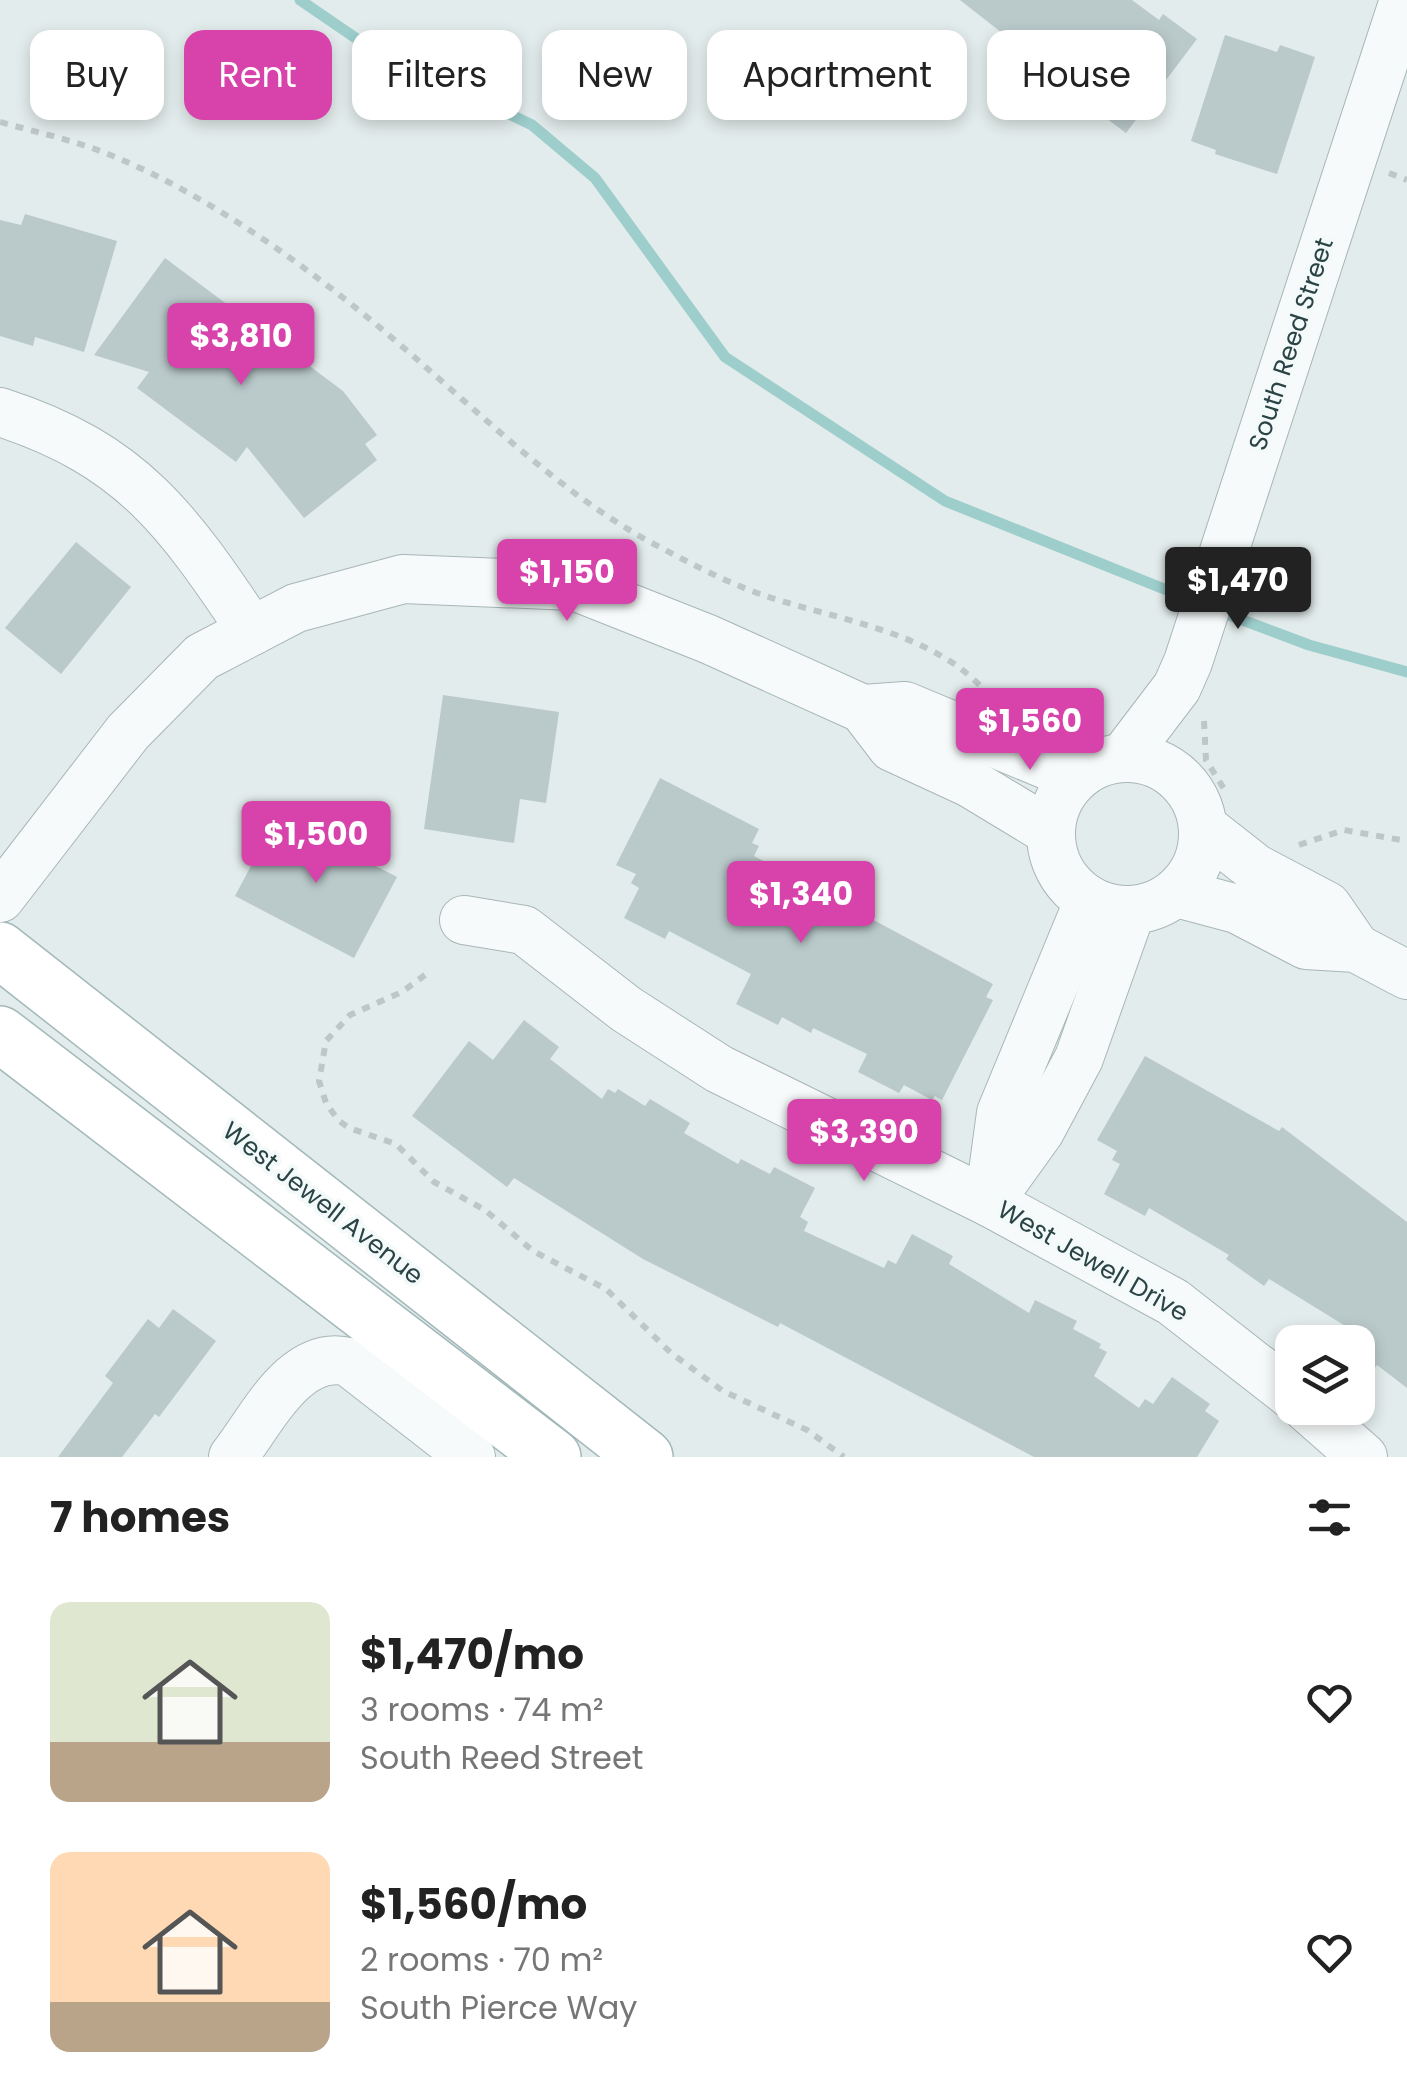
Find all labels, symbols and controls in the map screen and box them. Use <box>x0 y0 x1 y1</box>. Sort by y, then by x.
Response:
chip: Buy <box>30 30 164 120</box>
chip: Rent <box>184 30 332 120</box>
chip: Filters <box>352 30 522 120</box>
chip: New <box>542 30 687 120</box>
chip: Apartment <box>707 30 967 120</box>
chip: House <box>987 30 1166 120</box>
street label: South Reed Street <box>1240 233 1342 455</box>
pin: $3,810 <box>160 303 322 388</box>
text: $3,810 <box>189 313 293 358</box>
pin: $1,150 <box>486 539 648 624</box>
pin: $1,470 <box>1157 547 1319 632</box>
text: $1,150 <box>519 549 615 594</box>
text: $1,470 <box>1187 557 1289 602</box>
pin: $1,560 <box>949 688 1111 773</box>
text: $1,560 <box>978 698 1082 743</box>
pin: $1,500 <box>235 801 397 886</box>
text: $1,500 <box>264 811 368 856</box>
pin: $1,340 <box>720 861 882 946</box>
text: $1,340 <box>749 871 853 916</box>
pin: $3,390 <box>783 1099 945 1184</box>
text: $3,390 <box>809 1109 919 1154</box>
street label: West Jewell Avenue <box>215 1113 431 1293</box>
street label: West Jewell Drive <box>991 1192 1195 1330</box>
map controls <box>1275 1325 1375 1425</box>
button: layers <box>1275 1325 1375 1425</box>
text: 7 homes <box>50 1488 230 1547</box>
icon: filters <box>1302 1490 1357 1545</box>
text: $1,470/mo <box>360 1625 584 1684</box>
icon: home <box>130 1642 250 1762</box>
icon: heart <box>1302 1675 1357 1730</box>
text: 3 rooms · 74 m² <box>360 1687 604 1732</box>
text: South Reed Street <box>360 1735 643 1780</box>
text: $1,560/mo <box>360 1875 587 1934</box>
icon: home <box>130 1892 250 2012</box>
icon: heart <box>1302 1925 1357 1980</box>
text: 2 rooms · 70 m² <box>360 1937 603 1982</box>
text: South Pierce Way <box>360 1985 637 2030</box>

